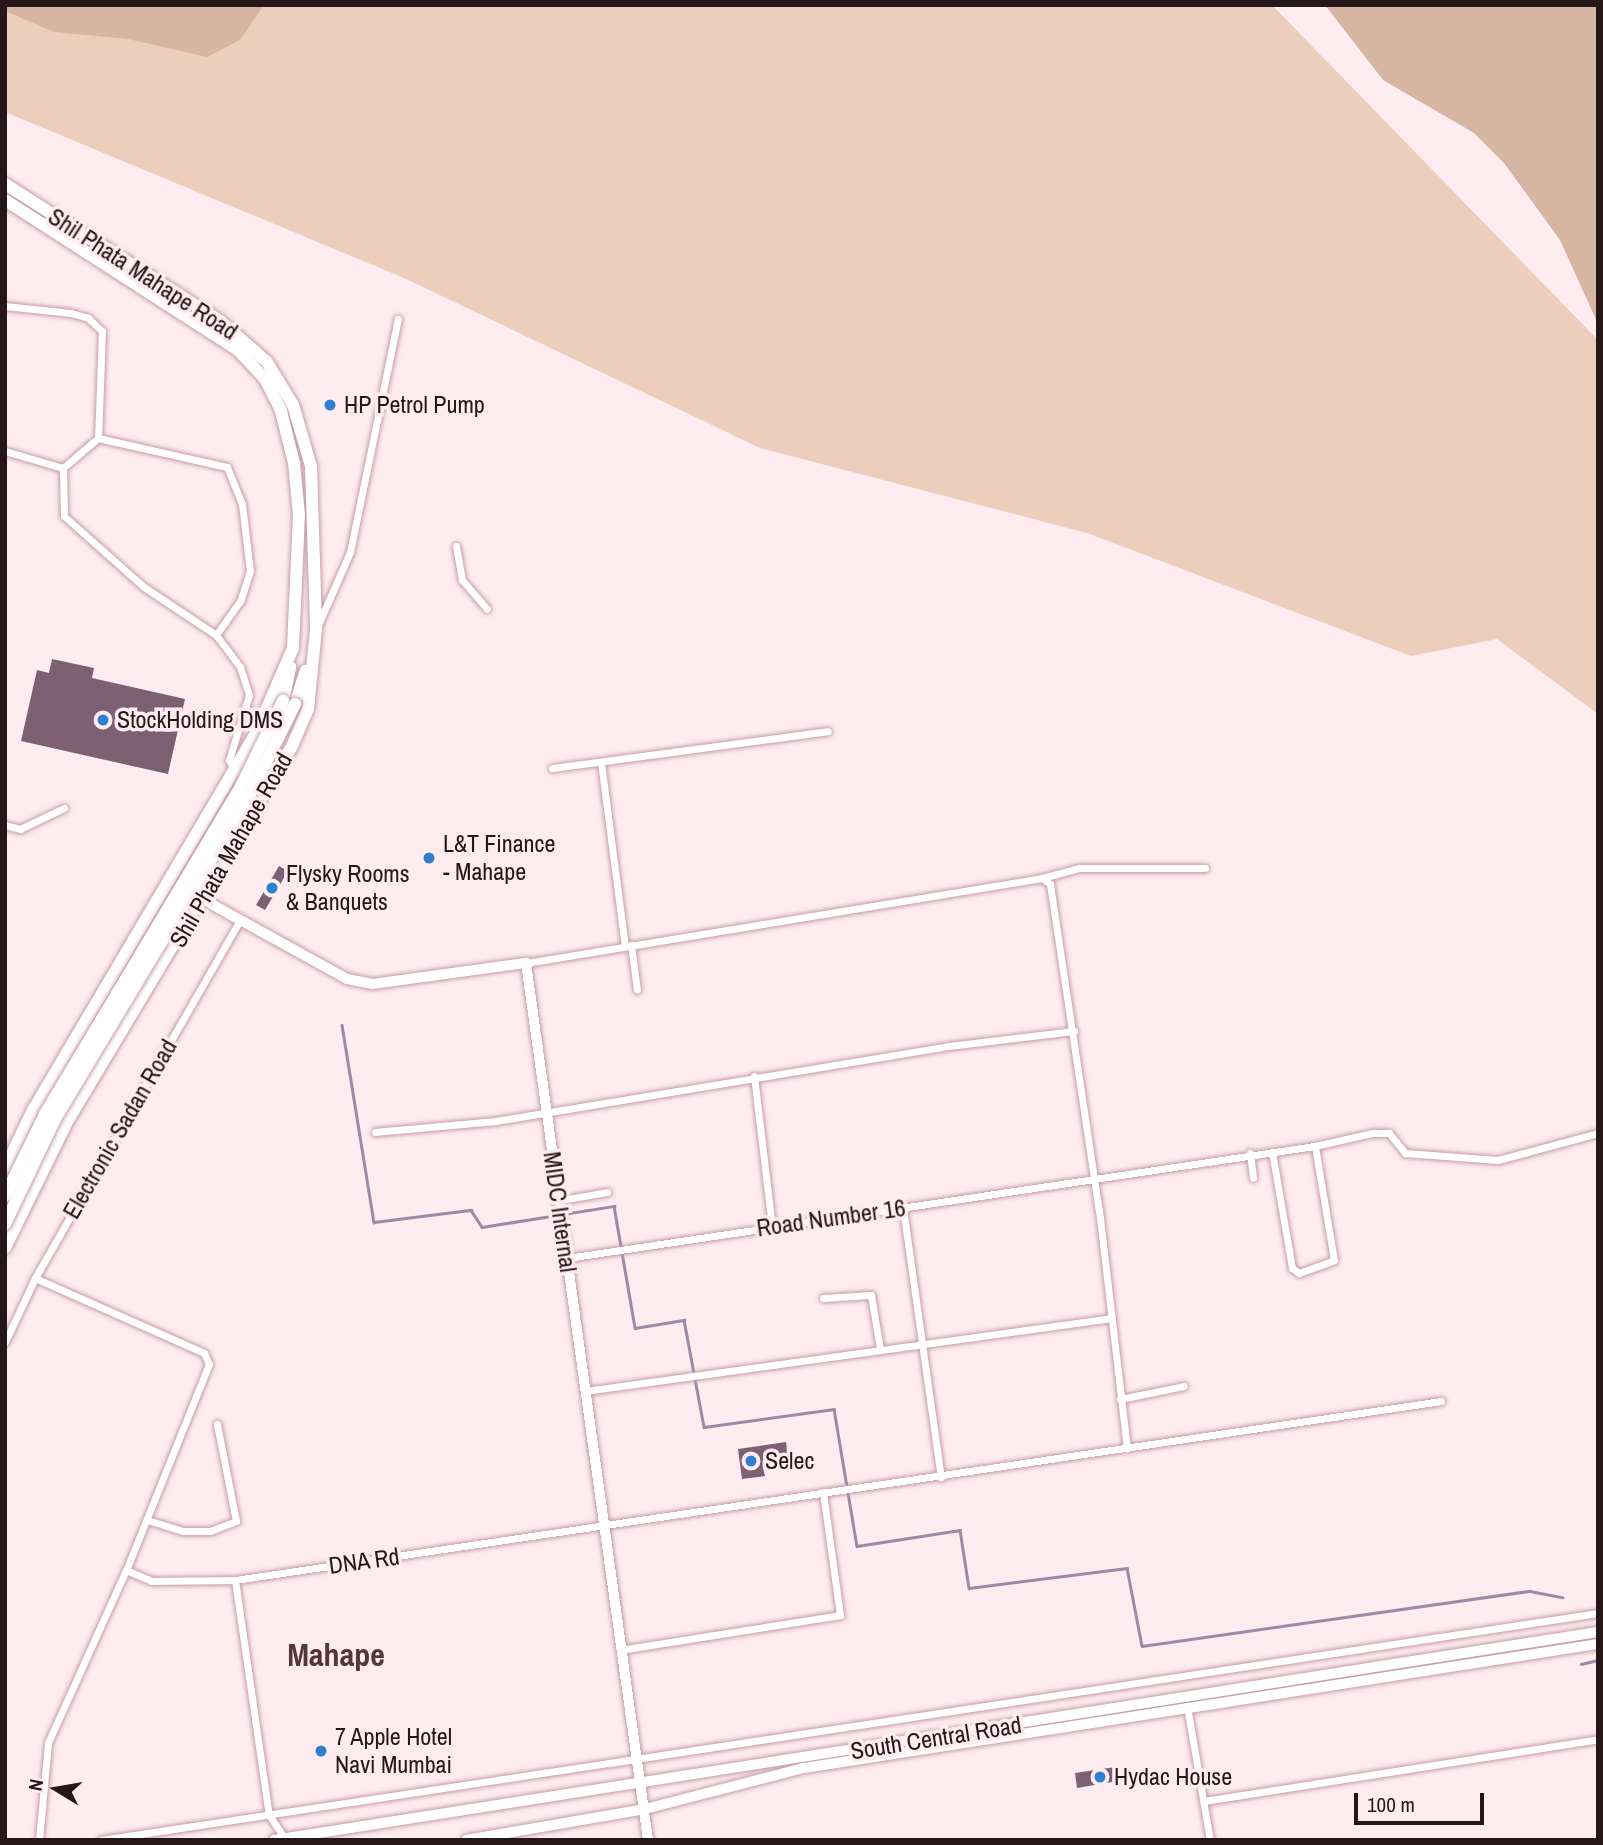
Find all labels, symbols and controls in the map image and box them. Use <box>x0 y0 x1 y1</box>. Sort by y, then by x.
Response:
street label: Shil Phata Mahape Road <box>43 202 243 346</box>
place label: HP Petrol Pump <box>344 391 485 419</box>
marker: HP Petrol Pump <box>322 397 338 413</box>
place label: StockHolding DMS <box>117 706 283 734</box>
marker: StockHolding DMS <box>95 712 111 728</box>
street label: Shil Phata Mahape Road <box>164 748 298 952</box>
place label: L&T Finance - Mahape <box>443 830 556 886</box>
marker: L&T Finance - Mahape <box>421 850 437 866</box>
place label: Flysky Rooms & Banquets <box>286 860 410 916</box>
marker: Flysky Rooms & Banquets <box>264 880 280 896</box>
street label: Electronic Sadan Road <box>57 1034 183 1224</box>
street label: MIDC Internal <box>537 1150 583 1274</box>
street label: Road Number 16 <box>755 1193 907 1243</box>
place label: Selec <box>765 1447 814 1475</box>
marker: Selec <box>743 1453 759 1469</box>
street label: DNA Rd <box>326 1542 402 1580</box>
district label: Mahape <box>287 1636 385 1674</box>
street label: South Central Road <box>848 1710 1024 1766</box>
place label: 7 Apple Hotel Navi Mumbai <box>335 1723 453 1779</box>
marker: 7 Apple Hotel Navi Mumbai <box>313 1743 329 1759</box>
north arrow <box>21 1754 91 1824</box>
place label: Hydac House <box>1114 1763 1232 1791</box>
marker: Hydac House <box>1092 1769 1108 1785</box>
text: N <box>22 1777 49 1793</box>
scale bar <box>1358 1778 1488 1822</box>
text: 100 m <box>1367 1790 1415 1819</box>

